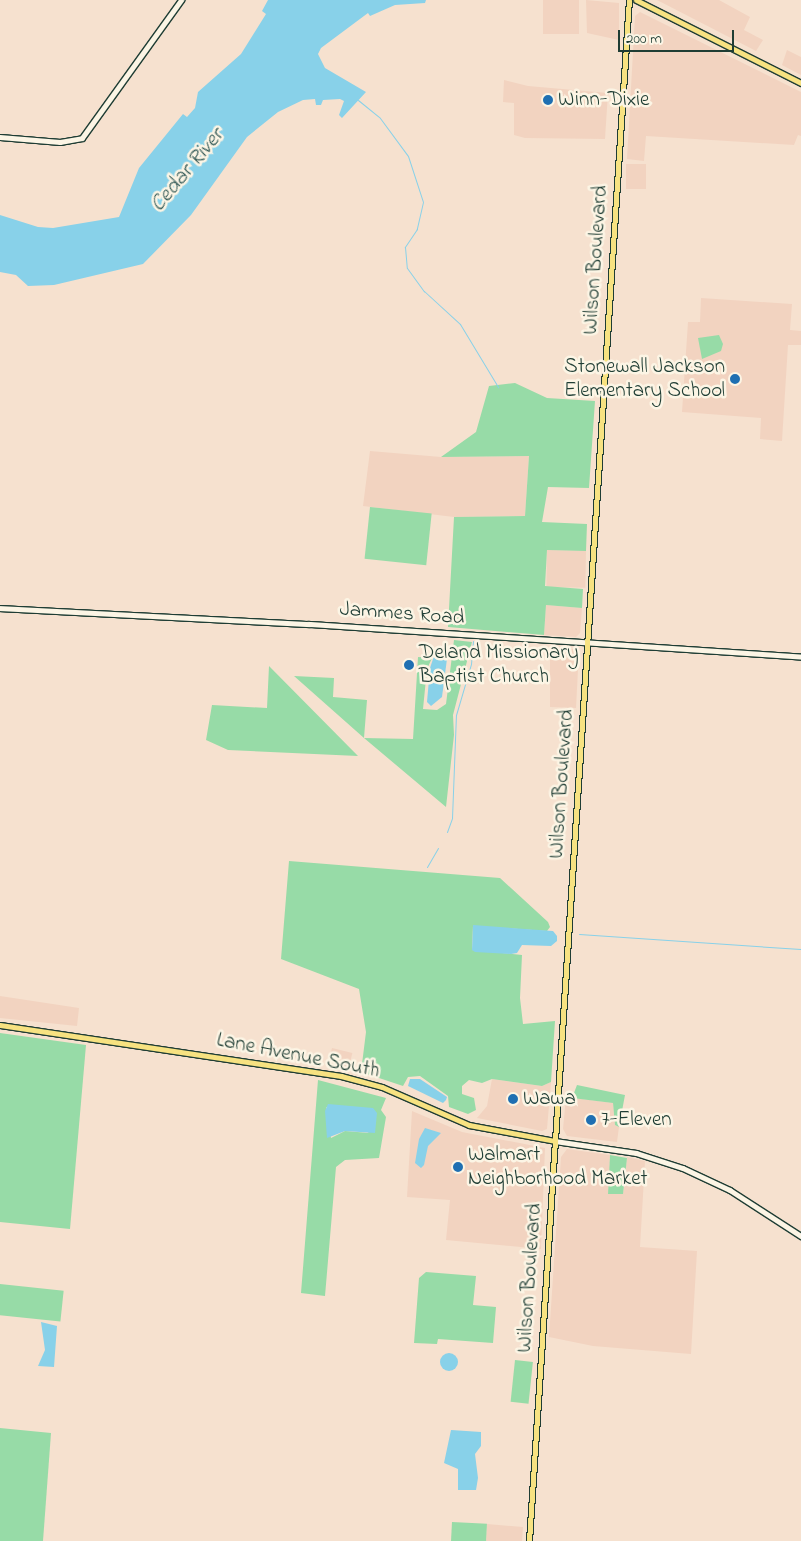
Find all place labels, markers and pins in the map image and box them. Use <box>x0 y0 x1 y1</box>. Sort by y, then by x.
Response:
place label: Winn-Dixie <box>558 87 649 113</box>
marker: Winn-Dixie <box>542 94 554 106</box>
place label: Stonewall Jackson Elementary School <box>564 354 725 404</box>
marker: Stonewall Jackson Elementary School <box>729 373 741 385</box>
place label: Deland Missionary Baptist Church <box>419 640 579 690</box>
marker: Deland Missionary Baptist Church <box>403 659 415 671</box>
place label: Wawa <box>523 1086 576 1112</box>
marker: Wawa <box>507 1093 519 1105</box>
place label: 7-Eleven <box>601 1107 672 1133</box>
marker: 7-Eleven <box>585 1114 597 1126</box>
place label: Walmart Neighborhood Market <box>468 1142 648 1192</box>
marker: Walmart Neighborhood Market <box>452 1161 464 1173</box>

